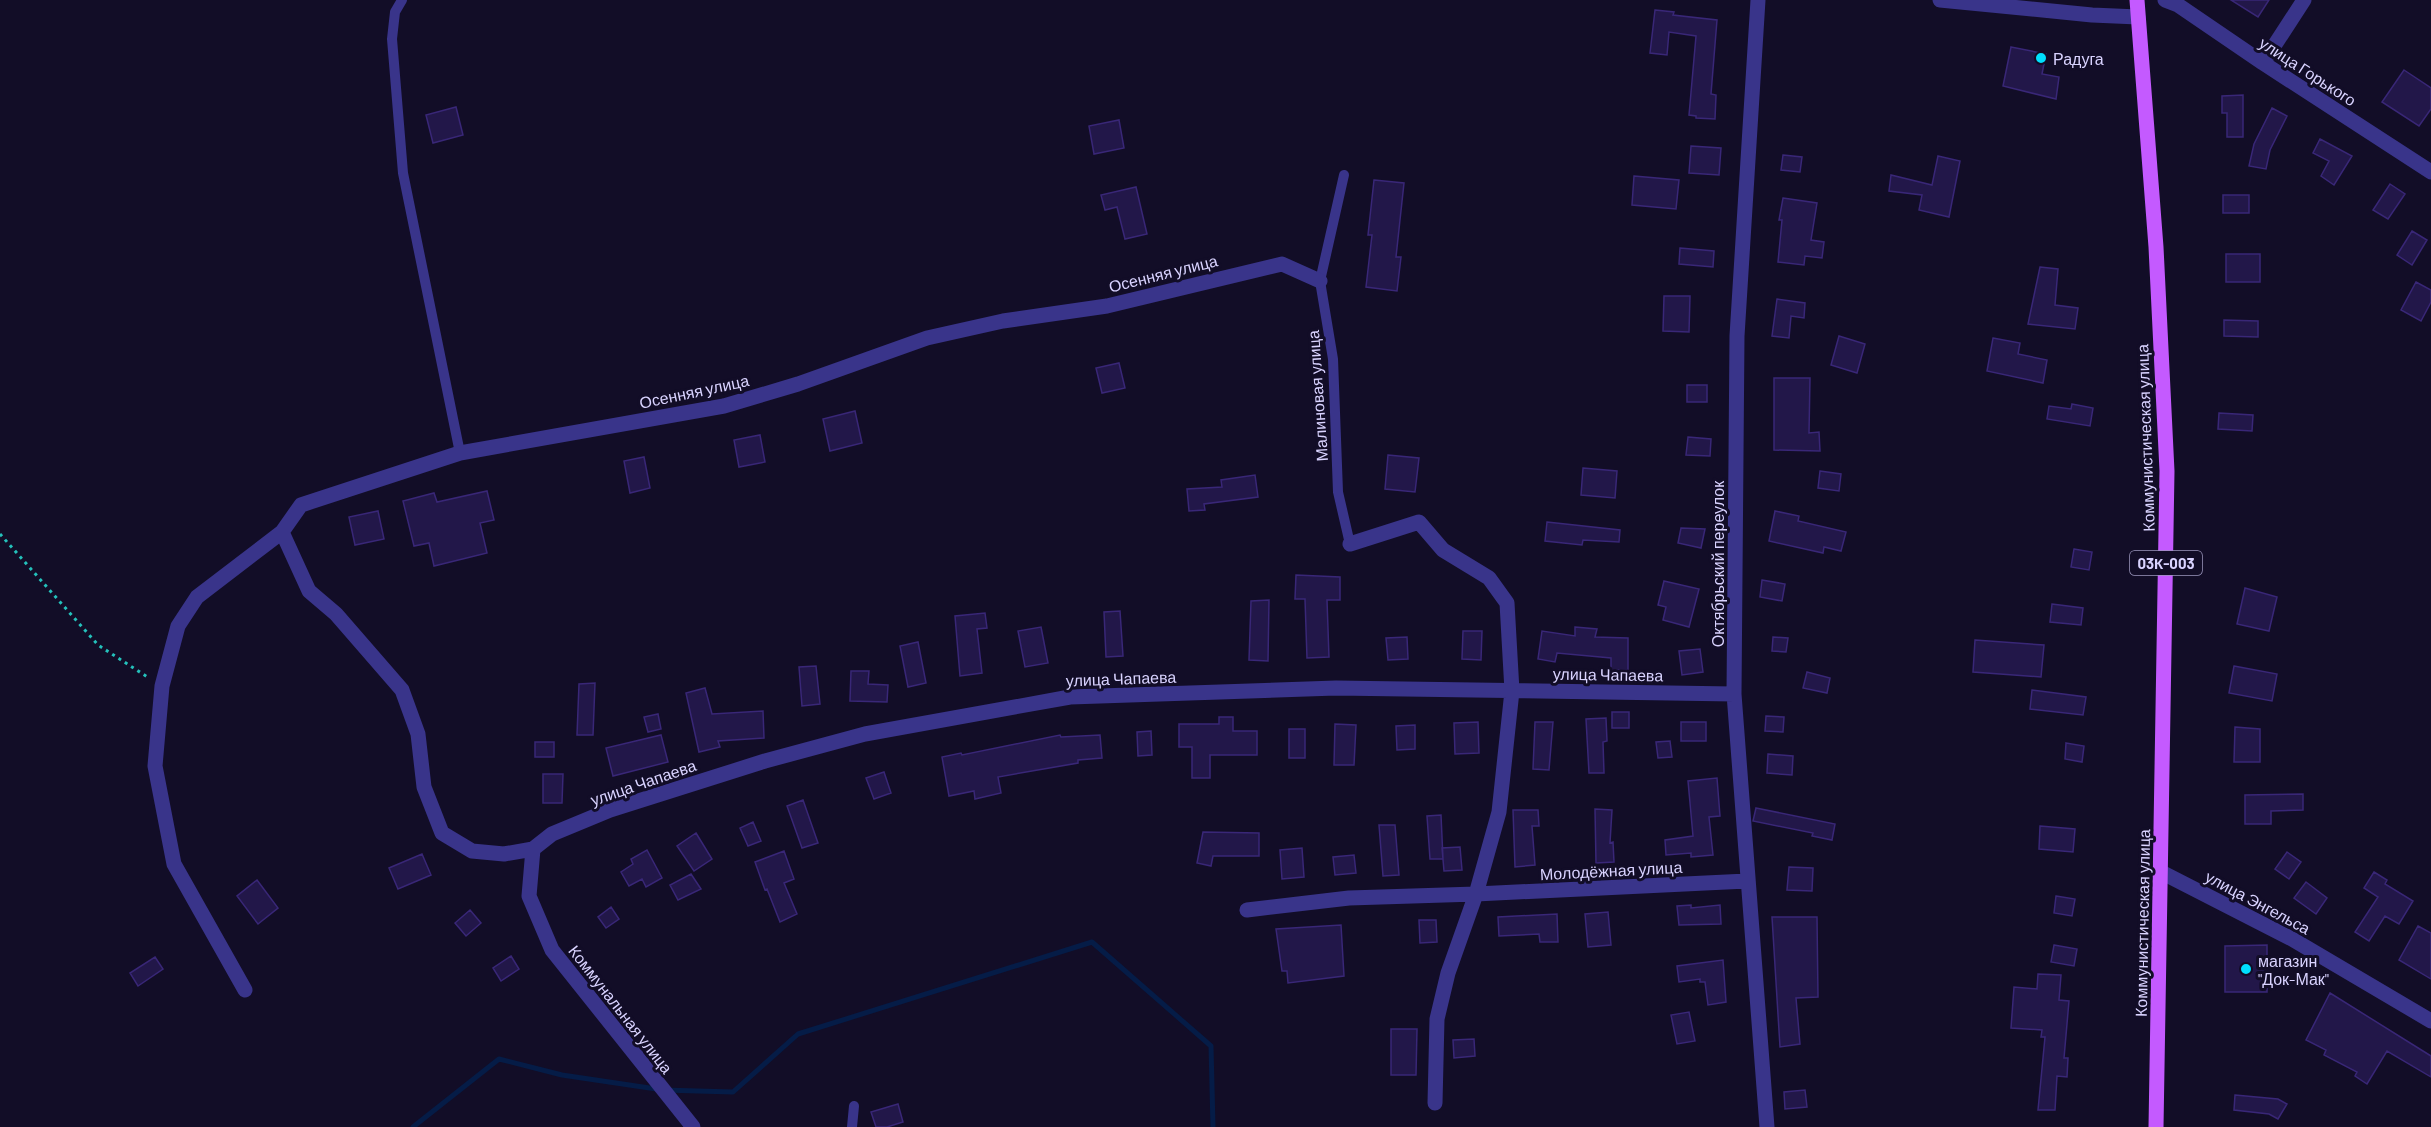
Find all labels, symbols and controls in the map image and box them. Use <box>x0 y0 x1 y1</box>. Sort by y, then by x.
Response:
street label: улица Горького <box>2256 33 2360 109</box>
place label: Радуга <box>2053 49 2104 68</box>
marker: Радуга <box>2034 51 2048 65</box>
street label: Осенняя улица <box>1107 250 1220 296</box>
street label: Малиновая улица <box>1303 330 1331 462</box>
street label: Коммунистическая улица <box>2132 344 2158 532</box>
street label: Осенняя улица <box>637 370 751 412</box>
street label: Октябрьский переулок <box>1708 480 1727 647</box>
road number: 03К-003 <box>2130 551 2202 575</box>
street label: улица Чапаева <box>1553 664 1663 684</box>
street label: улица Чапаева <box>1065 667 1177 689</box>
street label: улица Чапаева <box>588 755 698 809</box>
street label: Коммунистическая улица <box>2131 829 2153 1017</box>
street label: Молодёжная улица <box>1539 857 1683 883</box>
street label: улица Энгельса <box>2202 866 2314 938</box>
street label: Коммунальная улица <box>565 941 677 1077</box>
place label: магазин "Док-Мак" <box>2258 951 2329 988</box>
marker: магазин "Док-Мак" <box>2239 962 2253 976</box>

